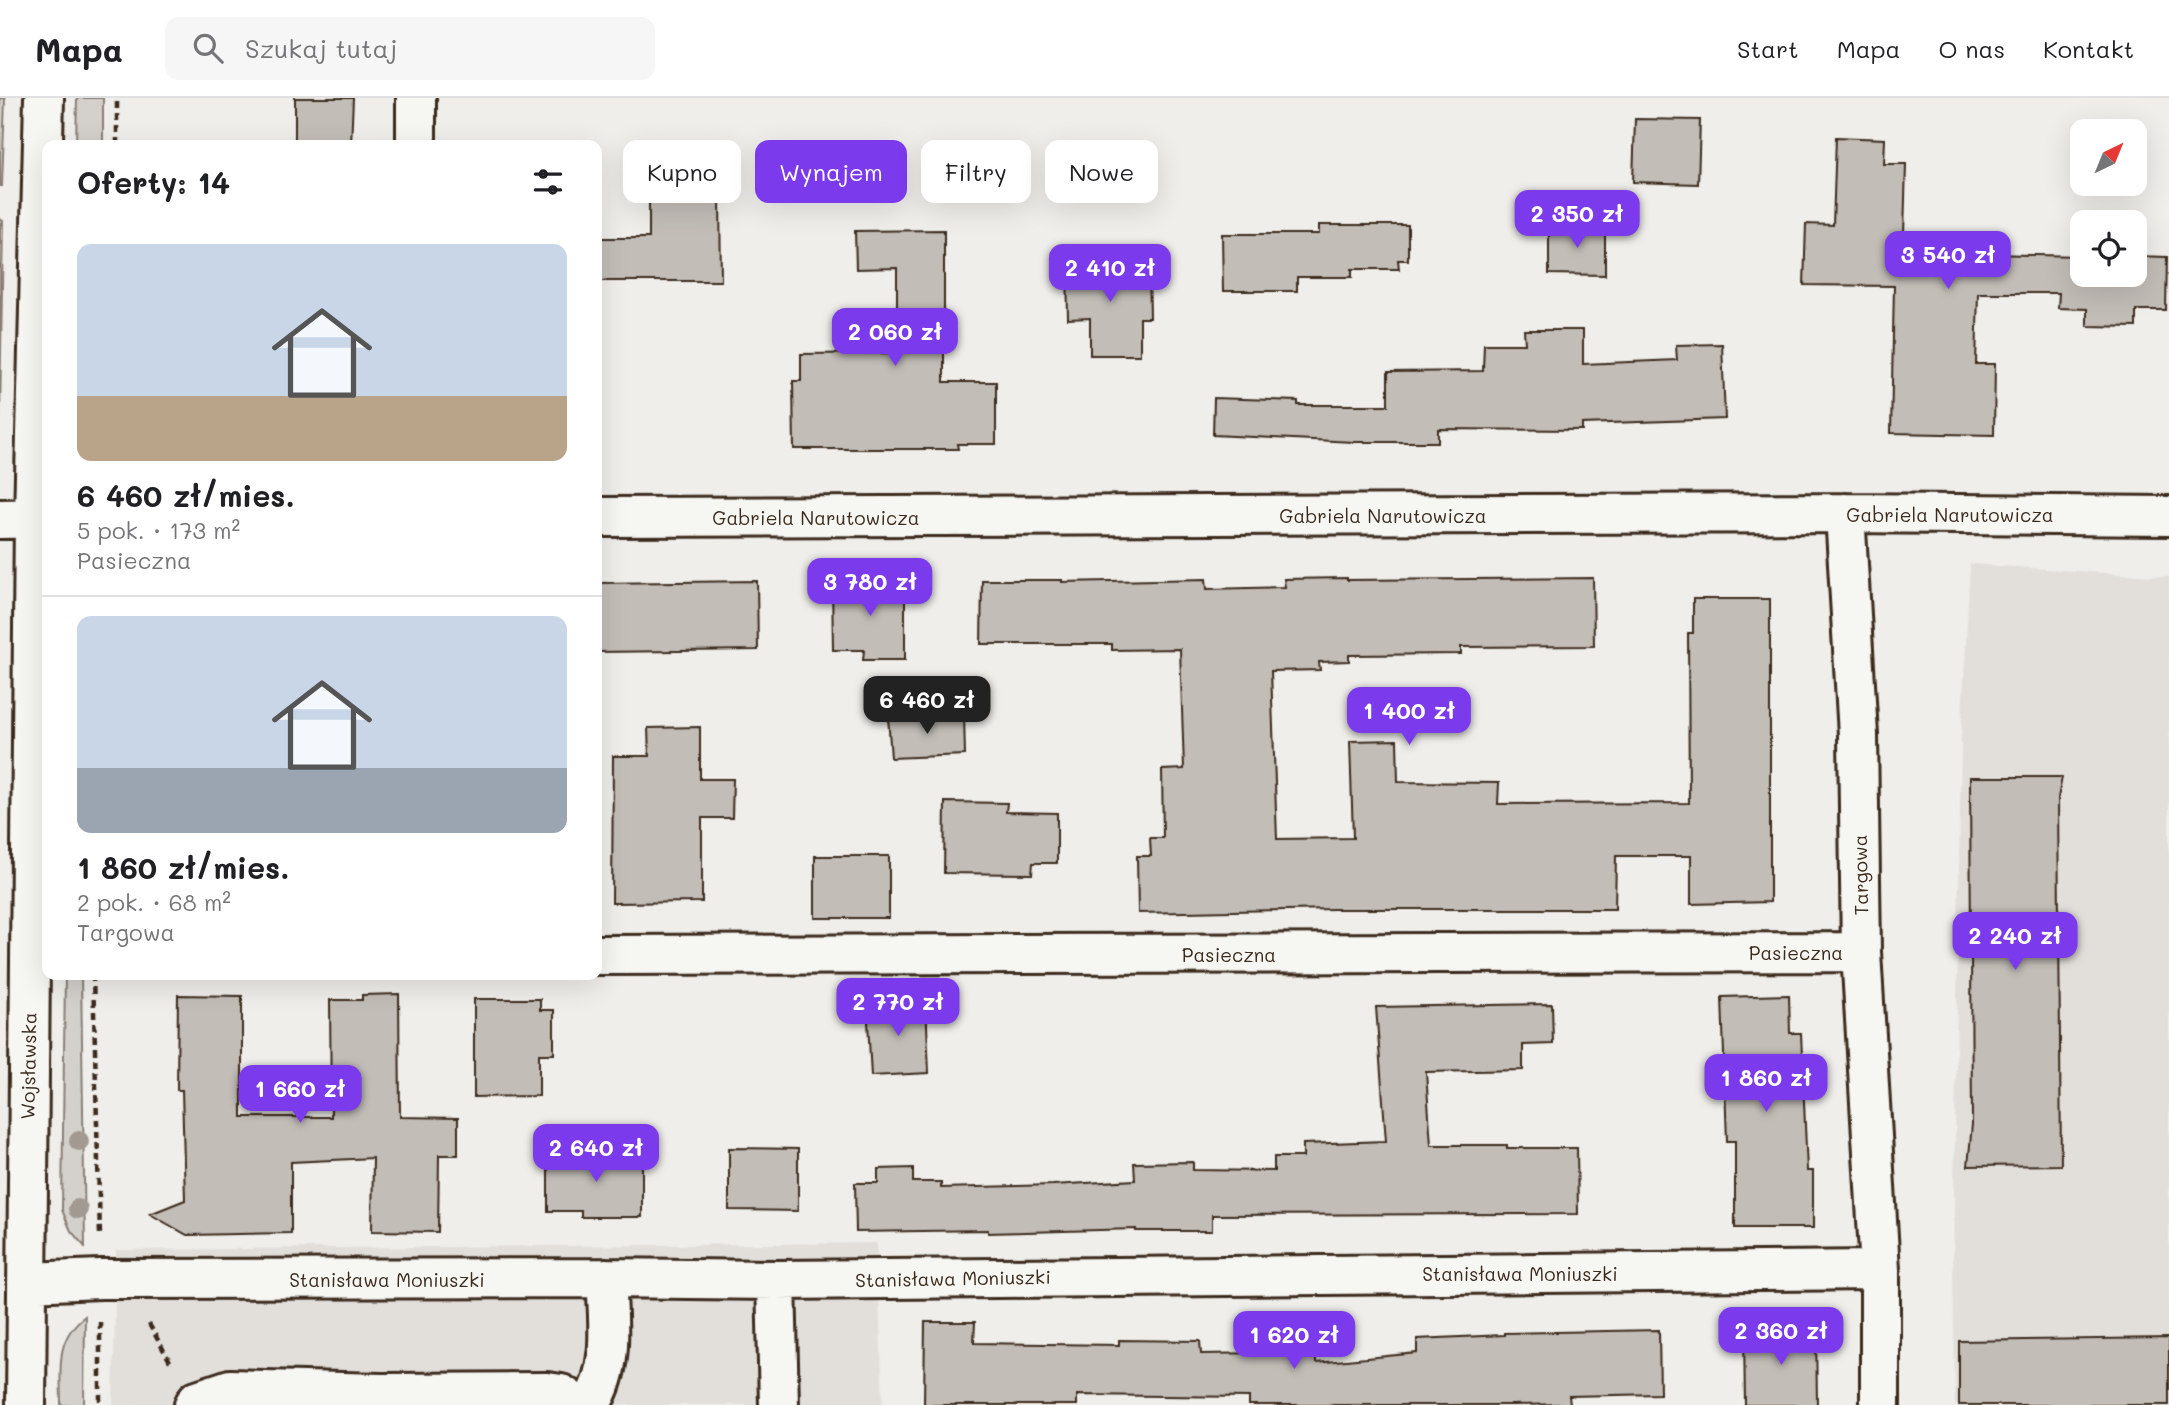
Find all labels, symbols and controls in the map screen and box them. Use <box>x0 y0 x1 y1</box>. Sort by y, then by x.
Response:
search box <box>165 17 655 80</box>
text: Mapa <box>35 27 123 70</box>
icon: search <box>189 29 227 67</box>
text: Szukaj tutaj <box>245 31 397 65</box>
text: Start <box>1737 33 1799 64</box>
text: Mapa <box>1837 33 1900 64</box>
text: O nas <box>1938 33 2005 64</box>
text: Kontakt <box>2043 33 2134 64</box>
north arrow <box>2070 119 2147 196</box>
map controls <box>2070 119 2147 287</box>
chip: Kupno <box>623 140 741 203</box>
chip: Wynajem <box>755 140 907 203</box>
chip: Filtry <box>921 140 1031 203</box>
chip: Nowe <box>1045 140 1158 203</box>
text: Oferty: 14 <box>77 162 230 202</box>
icon: filters <box>529 163 567 201</box>
pin: 2 350 zł <box>1505 190 1649 250</box>
text: 2 350 zł <box>1531 198 1623 228</box>
button: locate <box>2070 210 2147 287</box>
pin: 3 540 zł <box>1876 232 2020 291</box>
text: 3 540 zł <box>1901 239 1995 269</box>
pin: 2 410 zł <box>1038 244 1182 304</box>
text: 2 410 zł <box>1065 252 1155 282</box>
icon: home <box>259 290 385 416</box>
pin: 2 060 zł <box>823 308 967 368</box>
text: 2 060 zł <box>848 316 942 346</box>
text: 6 460 zł/mies. <box>77 475 295 515</box>
street label: Gabriela Narutowicza <box>1846 502 2054 527</box>
street label: Gabriela Narutowicza <box>1279 503 1487 528</box>
street label: Gabriela Narutowicza <box>712 505 920 530</box>
text: 5 pok. · 173 m² <box>77 515 240 545</box>
text: Pasieczna <box>77 545 191 575</box>
pin: 3 780 zł <box>798 559 942 618</box>
text: 3 780 zł <box>823 566 917 596</box>
icon: home <box>259 662 385 788</box>
pin: 6 460 zł <box>855 676 999 736</box>
text: 6 460 zł <box>879 684 975 714</box>
pin: 1 400 zł <box>1337 688 1481 747</box>
text: 1 400 zł <box>1363 695 1455 725</box>
street label: Targowa <box>1847 834 1873 916</box>
text: 1 860 zł/mies. <box>77 847 289 887</box>
text: 2 pok. · 68 m² <box>77 887 231 917</box>
pin: 2 240 zł <box>1943 912 2087 972</box>
text: Targowa <box>77 917 175 947</box>
text: 2 240 zł <box>1969 920 2061 950</box>
street label: Pasieczna <box>1749 940 1843 965</box>
street label: Pasieczna <box>1182 942 1276 967</box>
pin: 2 770 zł <box>826 978 970 1038</box>
text: 2 770 zł <box>852 986 944 1016</box>
street label: Wojsławska <box>15 1012 41 1120</box>
pin: 1 860 zł <box>1694 1054 1838 1114</box>
text: 1 860 zł <box>1721 1062 1811 1092</box>
pin: 1 660 zł <box>228 1066 372 1125</box>
text: 1 660 zł <box>255 1073 345 1103</box>
pin: 2 640 zł <box>524 1124 668 1184</box>
text: 2 640 zł <box>549 1132 643 1162</box>
street label: Stanisława Moniuszki <box>1422 1261 1618 1286</box>
street label: Stanisława Moniuszki <box>855 1264 1051 1292</box>
street label: Stanisława Moniuszki <box>289 1267 485 1292</box>
pin: 2 360 zł <box>1709 1308 1853 1367</box>
pin: 1 620 zł <box>1222 1312 1366 1371</box>
text: 2 360 zł <box>1734 1315 1828 1345</box>
text: 1 620 zł <box>1249 1319 1339 1349</box>

